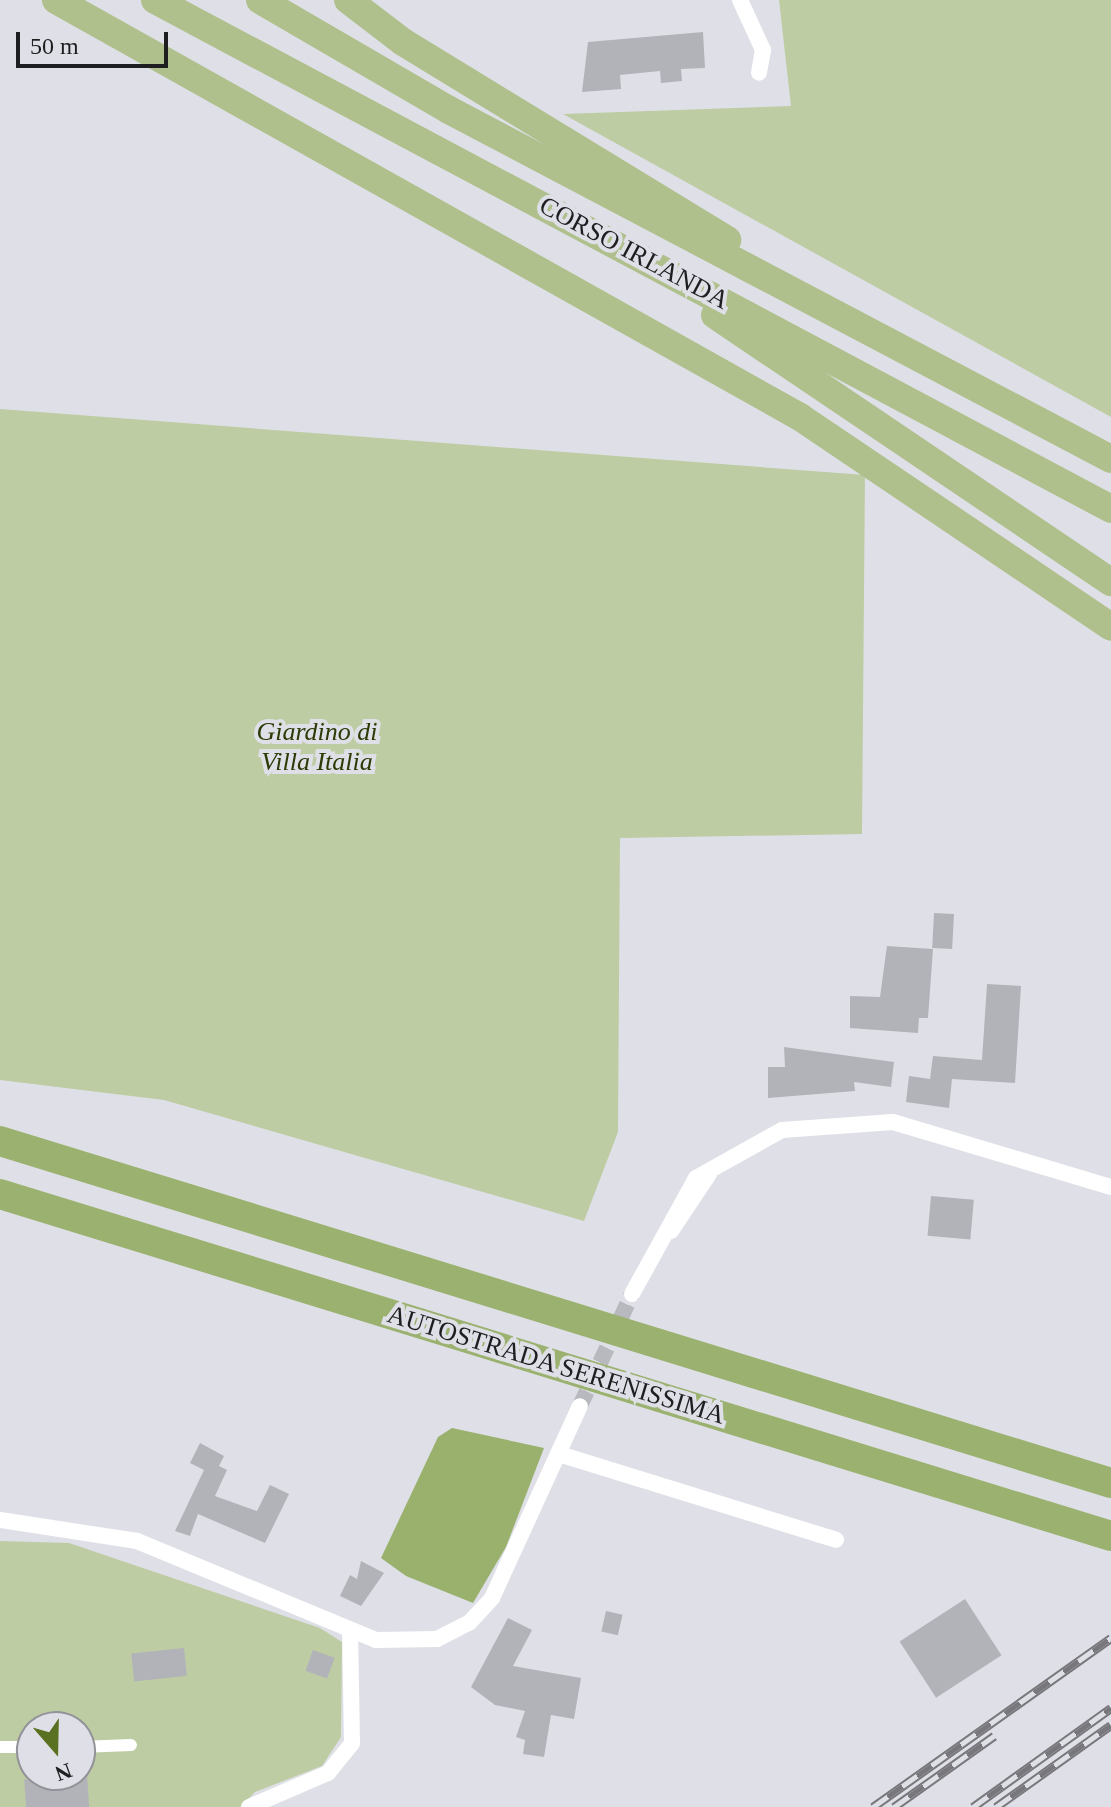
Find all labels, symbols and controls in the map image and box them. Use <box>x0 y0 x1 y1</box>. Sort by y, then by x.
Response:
scale bar <box>20 16 172 66</box>
text: 50 m <box>30 33 79 59</box>
street label: CORSO IRLANDA <box>534 190 734 316</box>
park label: Giardino di Villa Italia <box>256 716 378 778</box>
street label: AUTOSTRADA SERENISSIMA <box>383 1299 729 1431</box>
north arrow <box>16 1711 96 1791</box>
text: N <box>52 1758 75 1787</box>

